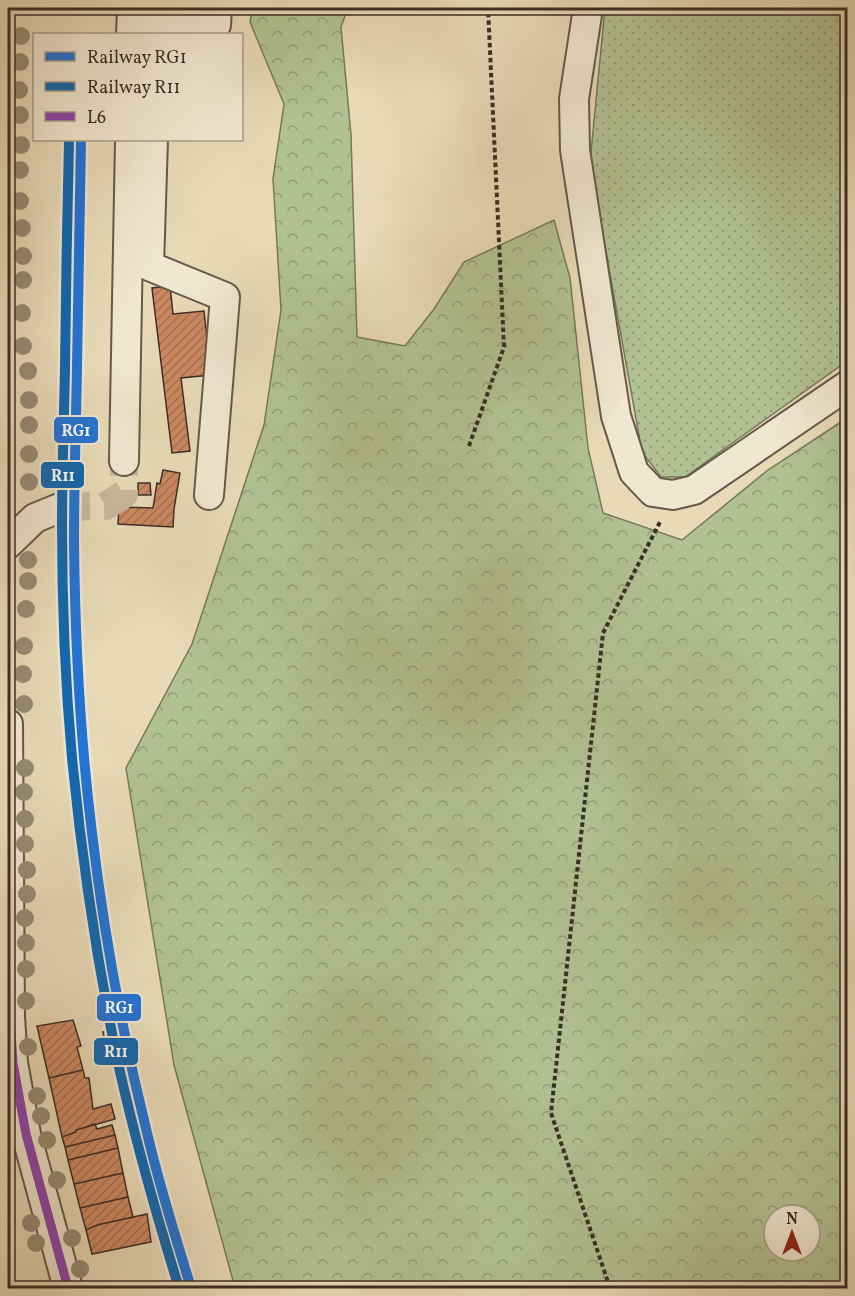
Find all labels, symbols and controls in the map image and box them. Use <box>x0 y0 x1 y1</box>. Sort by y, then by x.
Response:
legend <box>33 33 243 141</box>
text: Railway RG1 <box>87 46 187 71</box>
text: Railway R11 <box>87 76 181 101</box>
text: L6 <box>87 106 106 131</box>
line badge: RG1 <box>53 416 99 444</box>
text: RG1 <box>61 421 91 443</box>
line badge: R11 <box>40 461 85 489</box>
text: R11 <box>51 466 75 488</box>
line badge: RG1 <box>96 993 142 1022</box>
text: RG1 <box>104 998 134 1020</box>
line badge: R11 <box>93 1037 139 1066</box>
text: R11 <box>104 1042 128 1064</box>
north arrow <box>762 1203 822 1263</box>
text: N <box>786 1209 798 1231</box>

